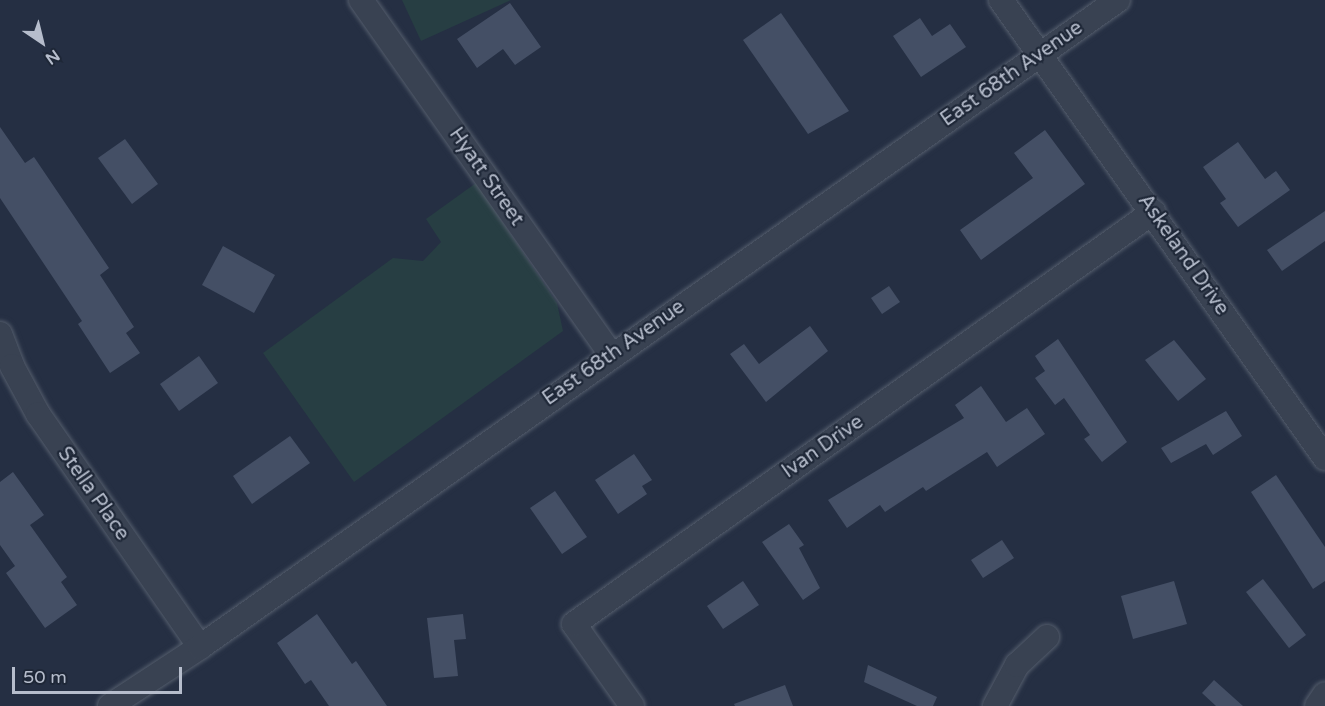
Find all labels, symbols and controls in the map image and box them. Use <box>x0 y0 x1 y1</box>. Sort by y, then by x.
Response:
north arrow <box>12 12 72 72</box>
street label: East 68th Avenue <box>936 16 1088 132</box>
text: N <box>41 45 63 69</box>
street label: Hyatt Street <box>443 123 529 231</box>
street label: Askeland Drive <box>1132 190 1234 320</box>
street label: East 68th Avenue <box>538 295 690 411</box>
street label: Ivan Drive <box>778 410 868 484</box>
street label: Stella Place <box>52 443 134 545</box>
scale bar <box>15 655 184 693</box>
text: 50 m <box>23 666 67 688</box>

